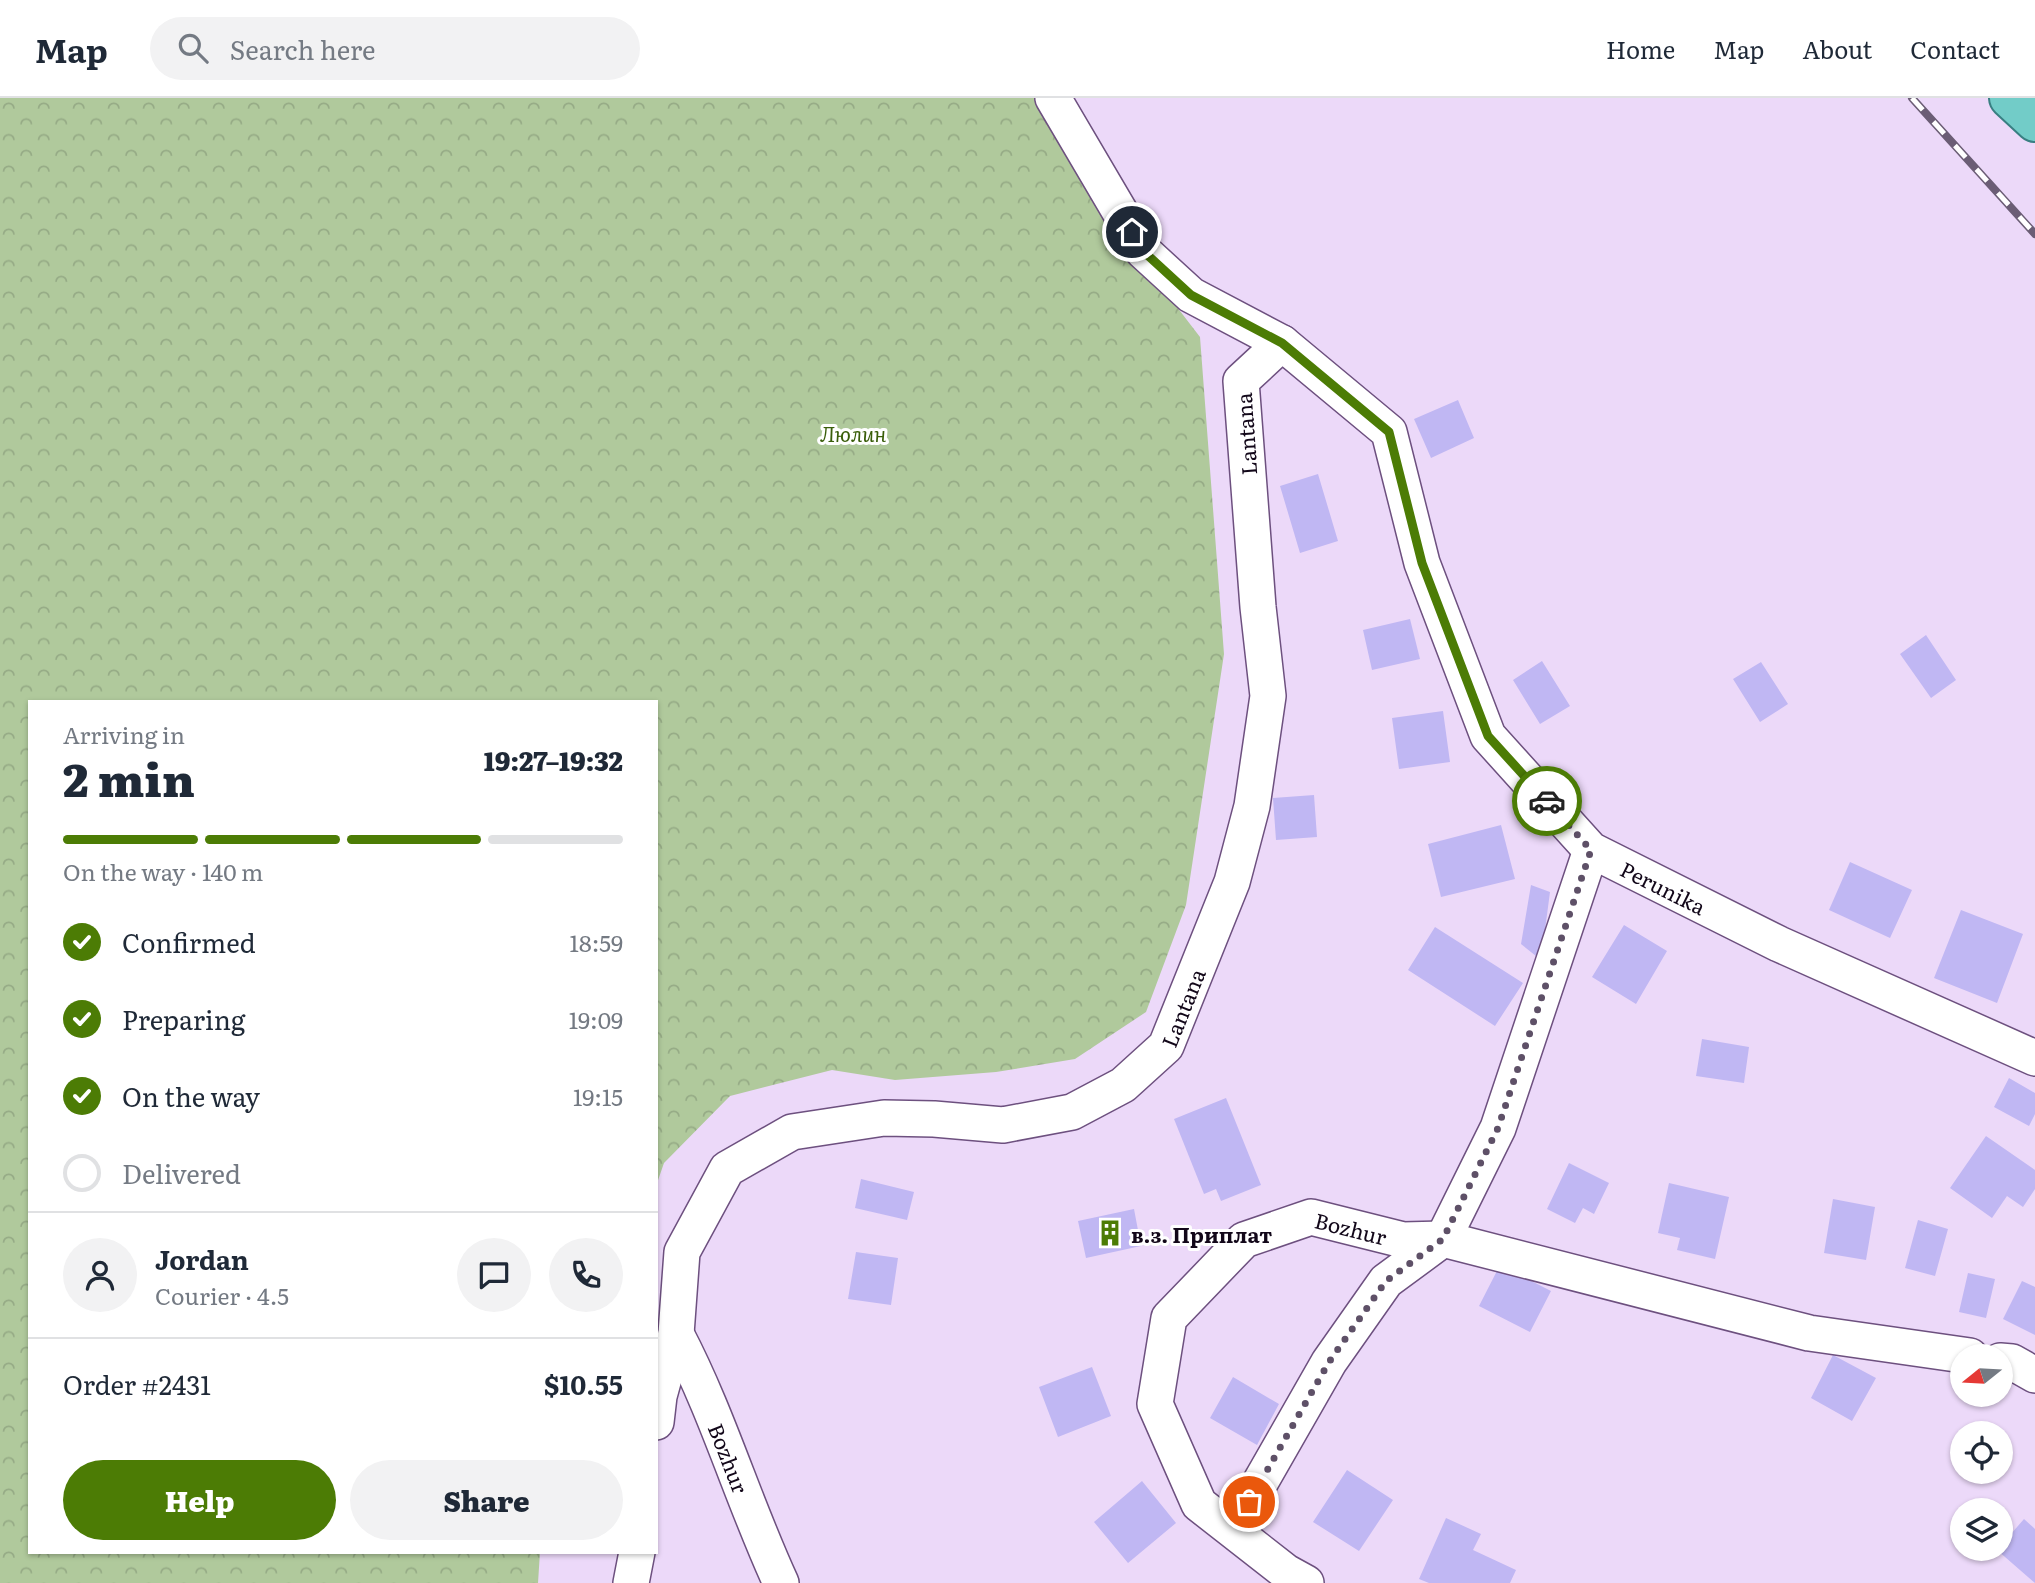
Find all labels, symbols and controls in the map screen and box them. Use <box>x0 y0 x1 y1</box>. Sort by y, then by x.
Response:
search box <box>150 17 640 80</box>
text: Map <box>35 24 108 73</box>
icon: search <box>174 29 212 67</box>
text: Search here <box>230 29 376 68</box>
text: Home <box>1606 31 1675 66</box>
text: Map <box>1713 31 1764 66</box>
text: About <box>1802 31 1872 66</box>
text: Contact <box>1910 31 2000 66</box>
pin <box>1102 202 1162 262</box>
icon: home <box>1113 213 1151 251</box>
street label: Lantana <box>1227 391 1263 476</box>
park label: Люлин <box>820 417 886 448</box>
text: Arriving in <box>63 717 185 751</box>
text: 19:27–19:32 <box>484 740 623 779</box>
text: 2 min <box>63 743 195 811</box>
courier <box>1512 766 1582 836</box>
icon: car <box>1528 782 1566 820</box>
street label: Perunika <box>1616 852 1712 921</box>
text: On the way · 140 m <box>63 854 263 888</box>
text: Confirmed <box>122 922 256 961</box>
icon: check <box>63 923 101 961</box>
text: 18:59 <box>570 925 623 959</box>
street label: Lantana <box>1152 963 1212 1051</box>
text: Preparing <box>122 999 245 1038</box>
icon: check <box>63 1000 101 1038</box>
text: 19:09 <box>569 1002 623 1036</box>
text: On the way <box>122 1076 260 1115</box>
icon: check <box>63 1077 101 1115</box>
text: 19:15 <box>573 1079 623 1113</box>
text: Delivered <box>122 1153 241 1192</box>
street label: Bozhur <box>1312 1203 1390 1251</box>
building icon: в.з. Приплат <box>1095 1218 1125 1248</box>
place label: в.з. Приплат <box>1131 1218 1272 1249</box>
button: person <box>63 1238 137 1312</box>
button: chat <box>457 1238 531 1312</box>
button: phone <box>549 1238 623 1312</box>
text: Jordan <box>155 1239 249 1278</box>
text: Courier · 4.5 <box>155 1278 289 1312</box>
north arrow <box>1950 1344 2012 1407</box>
map controls <box>1950 1344 2013 1561</box>
text: Order #2431 <box>63 1364 211 1403</box>
text: $10.55 <box>544 1364 623 1403</box>
street label: Bozhur <box>702 1418 758 1497</box>
button: locate <box>1950 1421 2013 1484</box>
button: Help <box>63 1460 336 1540</box>
button: Share <box>350 1460 623 1540</box>
pin <box>1219 1472 1279 1532</box>
icon: bag <box>1230 1483 1268 1521</box>
button: layers <box>1950 1498 2013 1561</box>

